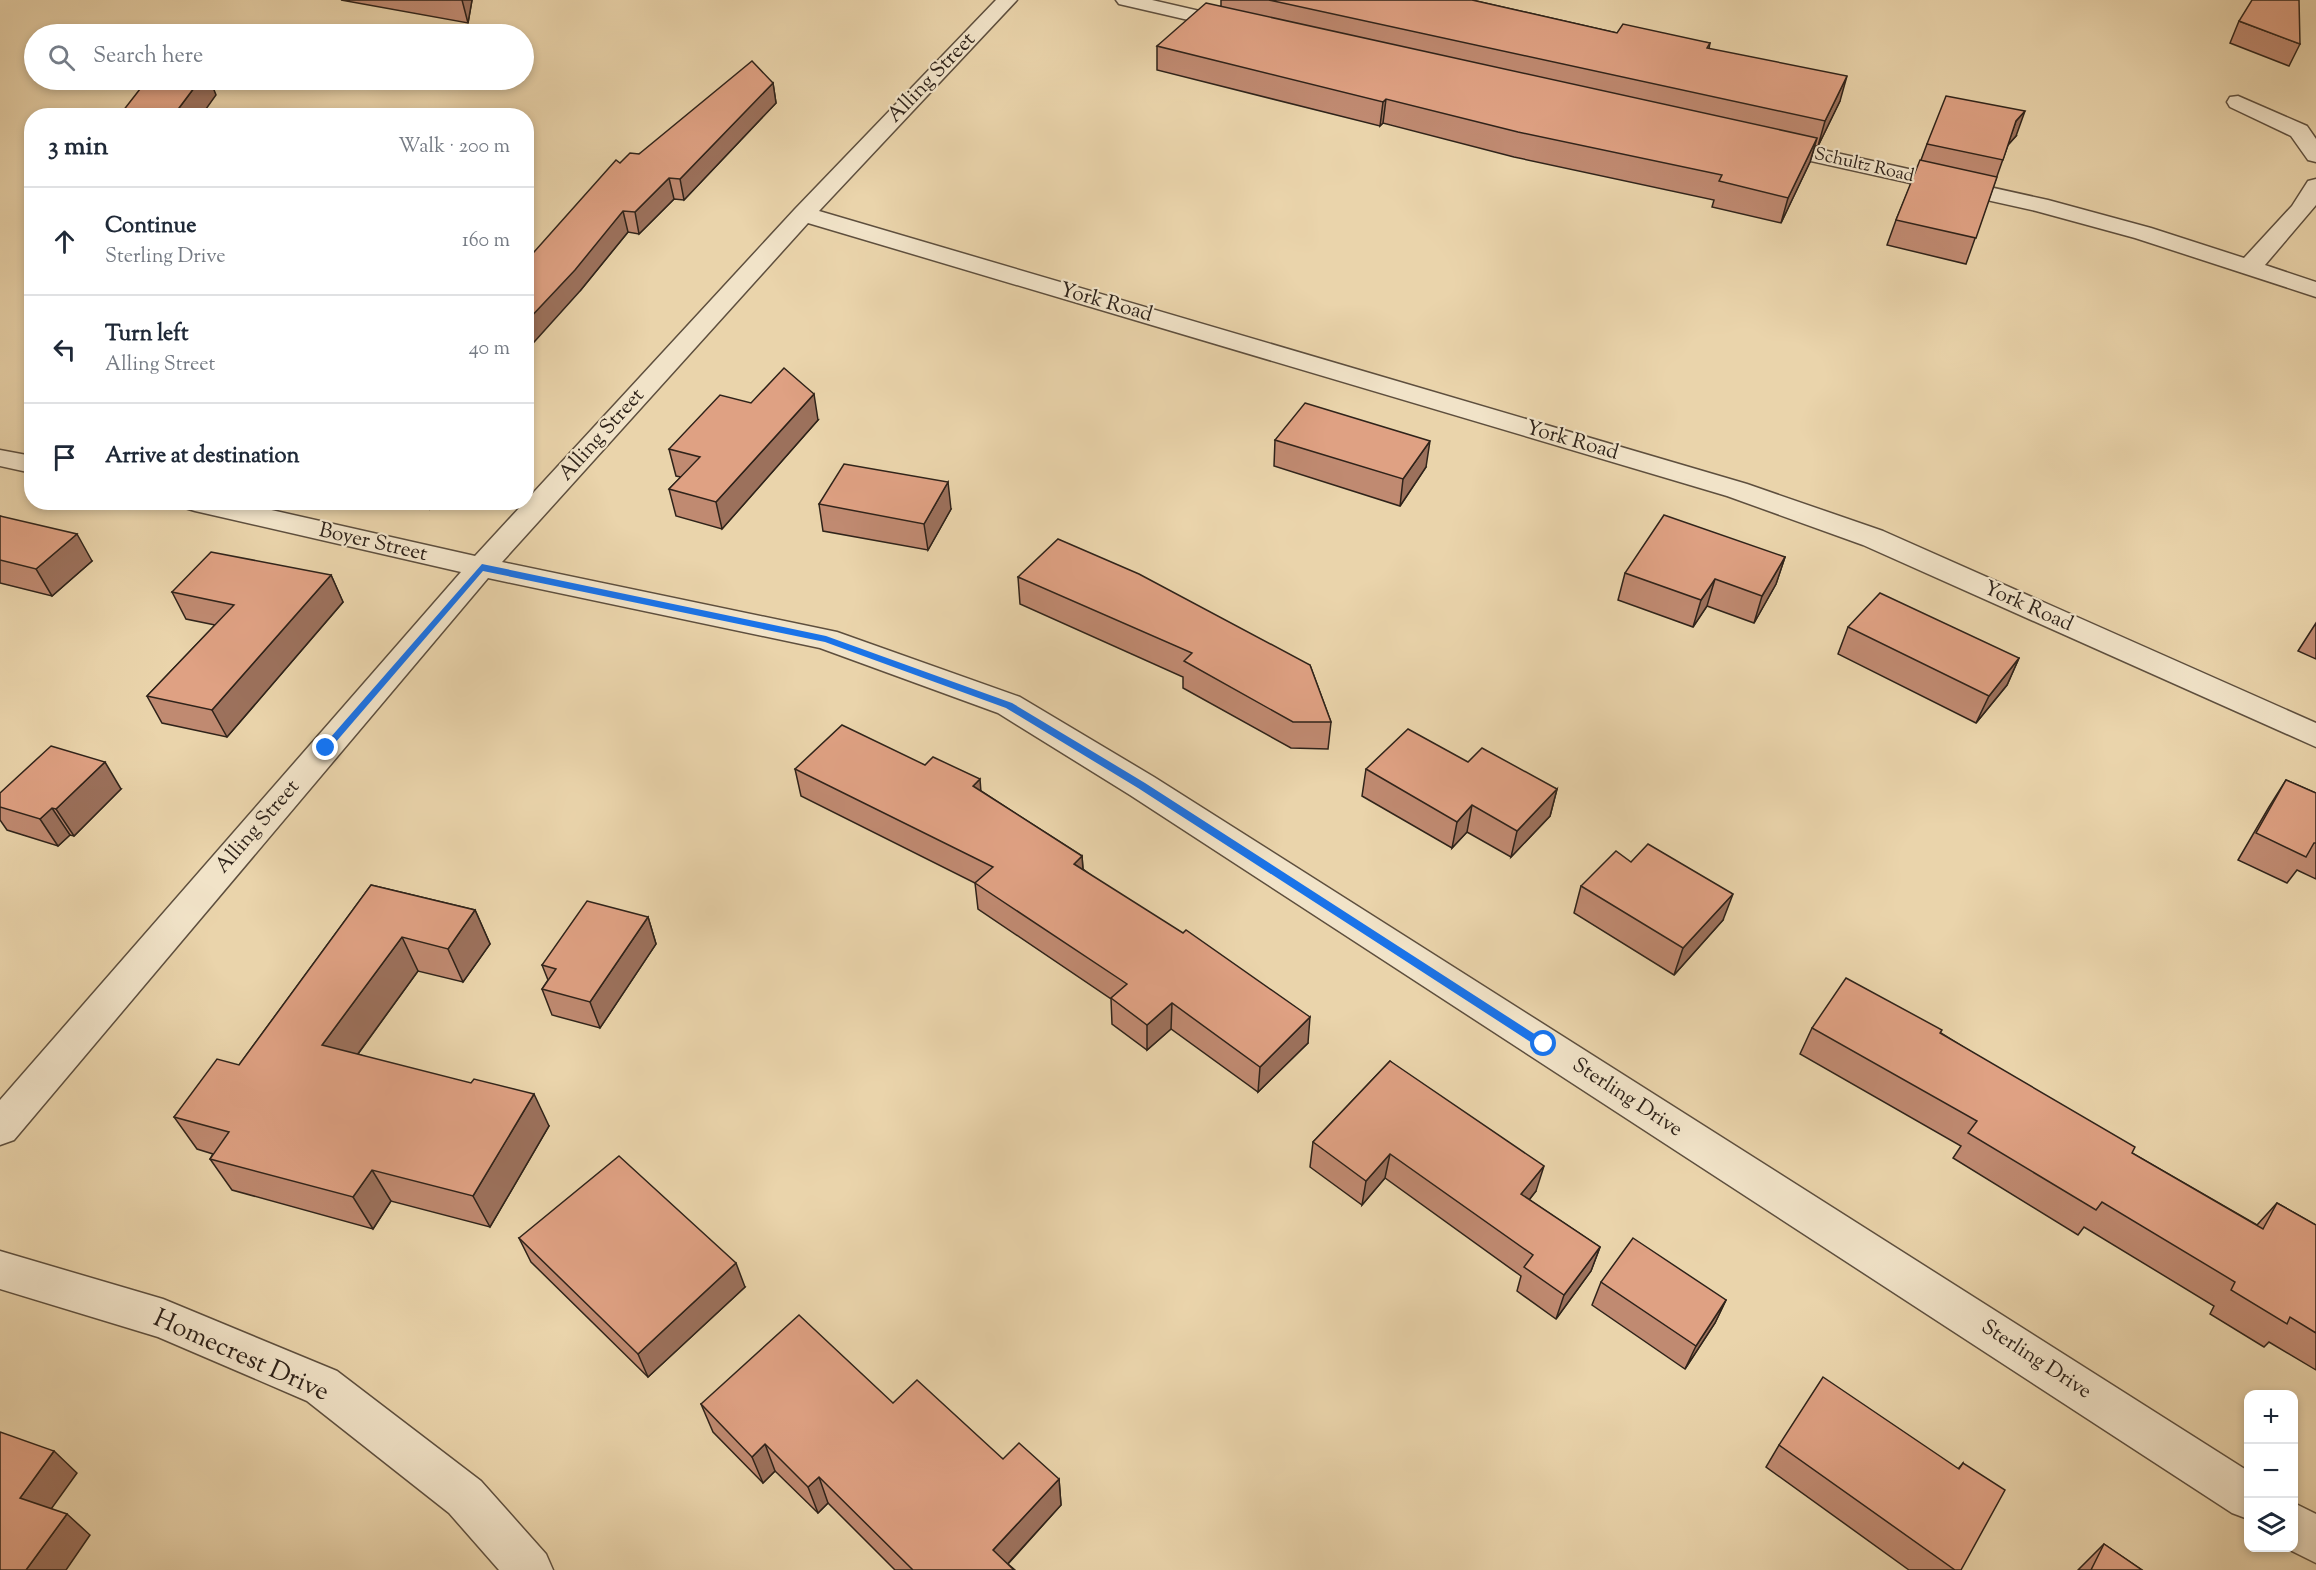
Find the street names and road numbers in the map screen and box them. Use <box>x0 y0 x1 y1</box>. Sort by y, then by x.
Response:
street label: Alling Street <box>881 26 983 130</box>
street label: Schultz Road <box>1812 142 1916 190</box>
street label: York Road <box>1056 275 1156 331</box>
street label: Alling Street <box>552 382 652 488</box>
street label: York Road <box>1522 413 1622 469</box>
street label: Boyer Street <box>316 516 430 570</box>
street label: York Road <box>1978 574 2078 640</box>
street label: Alling Street <box>209 773 307 881</box>
street label: Sterling Drive <box>1566 1051 1688 1145</box>
street label: Homecrest Drive <box>147 1301 335 1411</box>
street label: Sterling Drive <box>1975 1313 2097 1407</box>

